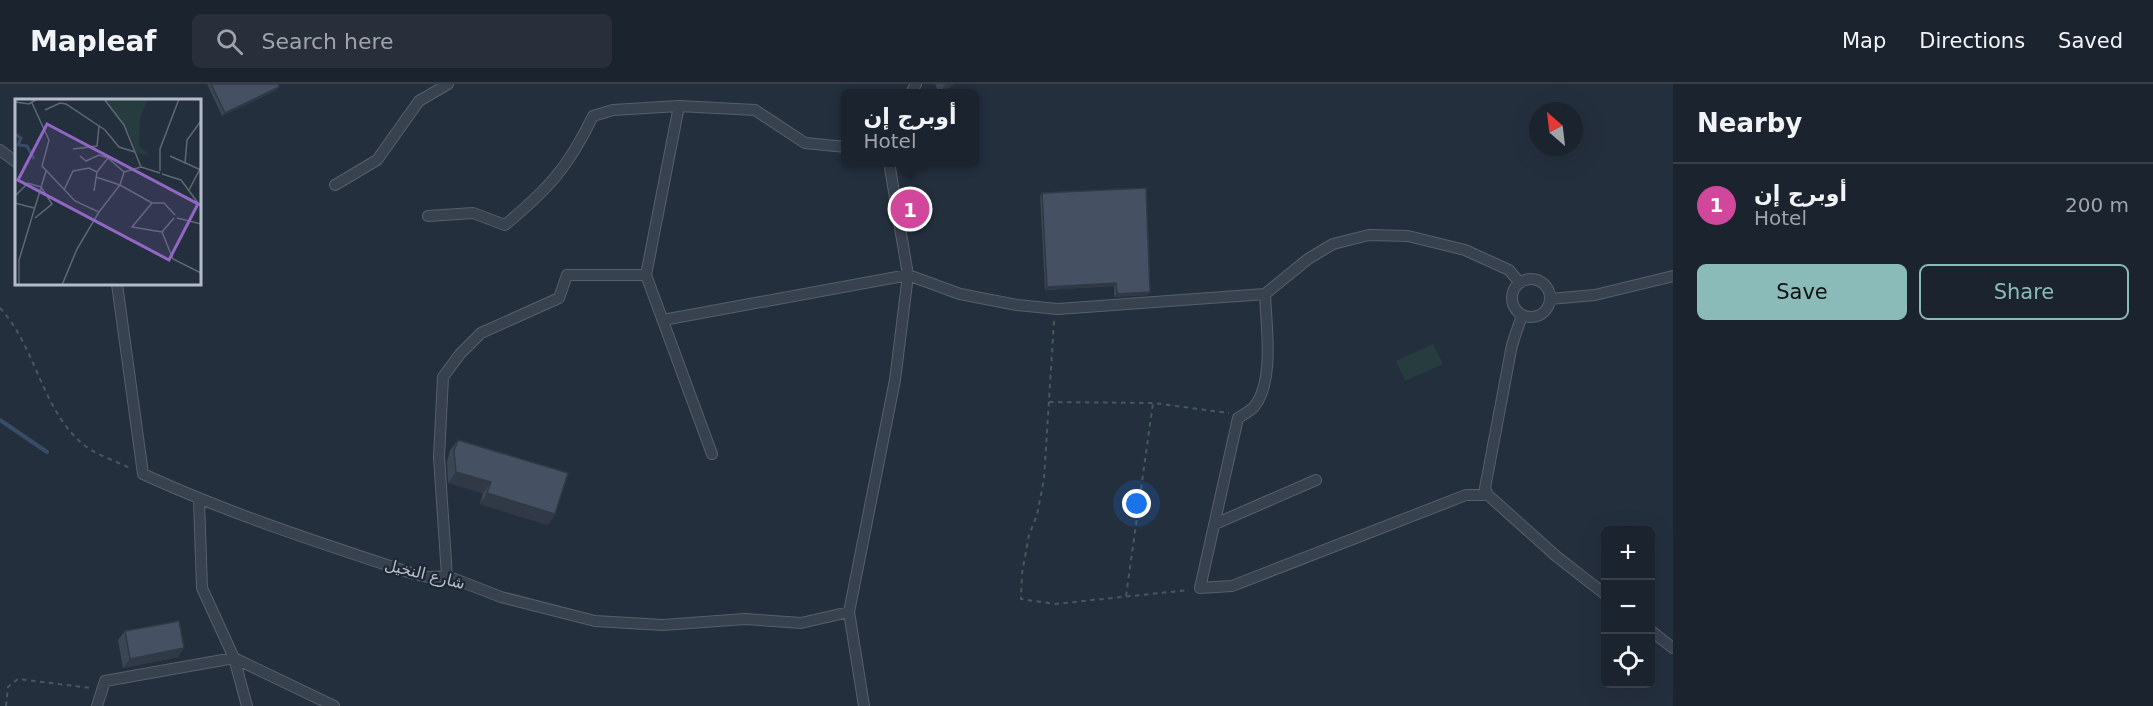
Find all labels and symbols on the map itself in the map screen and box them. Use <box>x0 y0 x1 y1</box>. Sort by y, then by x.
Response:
inset map <box>15 99 201 285</box>
north arrow <box>1529 102 1583 156</box>
pin: 1 <box>890 186 930 232</box>
your location <box>1122 489 1151 518</box>
street label: شارع النخيل <box>383 555 467 594</box>

